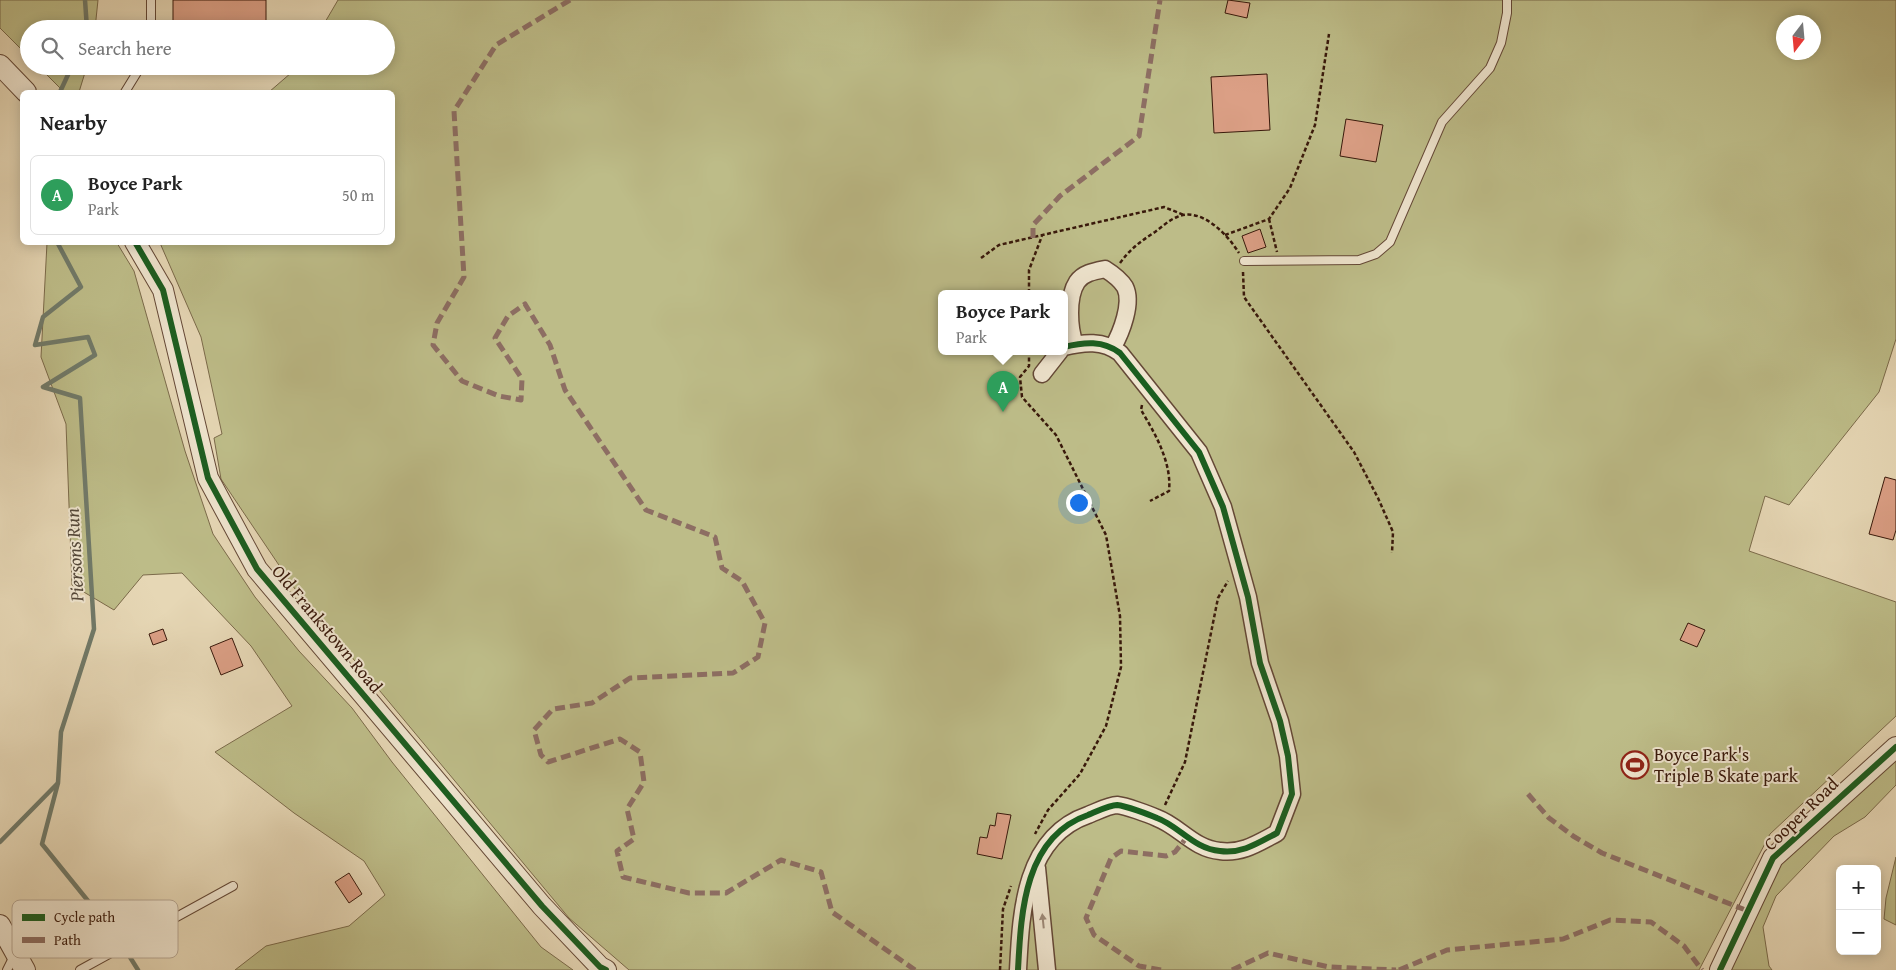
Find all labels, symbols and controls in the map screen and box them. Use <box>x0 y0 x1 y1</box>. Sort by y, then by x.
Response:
north arrow <box>1776 15 1821 60</box>
search box <box>20 20 395 75</box>
icon: search <box>38 34 66 62</box>
text: Search here <box>78 34 172 62</box>
text: Nearby <box>40 107 107 138</box>
text: Boyce Park <box>88 169 182 197</box>
text: A <box>52 183 62 207</box>
text: 50 m <box>342 183 374 207</box>
text: Park <box>88 197 119 221</box>
popup <box>938 290 1068 355</box>
text: Boyce Park <box>956 297 1050 325</box>
text: Park <box>956 325 987 349</box>
pin: A <box>987 371 1019 412</box>
your location <box>1066 490 1092 516</box>
water label: Piersons Run <box>58 507 90 603</box>
street label: Old Frankstown Road <box>266 559 389 699</box>
place label: Boyce Park's Triple B Skate park <box>1654 741 1799 789</box>
sports icon: Boyce Park's Triple B Skate park <box>1620 750 1650 780</box>
street label: Cooper Road <box>1757 771 1845 856</box>
map controls <box>1836 865 1881 955</box>
button: + <box>1836 865 1881 910</box>
legend <box>12 900 178 958</box>
text: Cycle path <box>54 907 115 927</box>
button: − <box>1836 910 1881 955</box>
one-way arrow <box>1038 913 1046 929</box>
text: Path <box>54 930 81 950</box>

